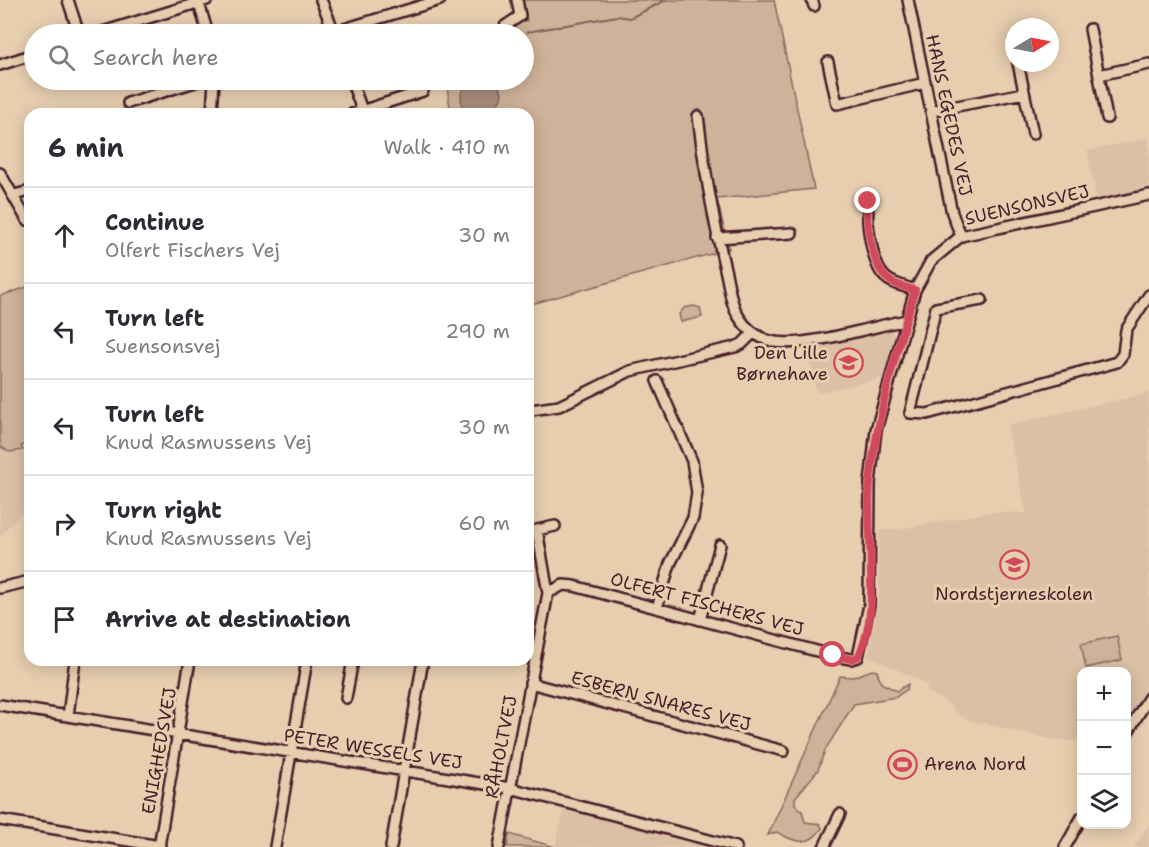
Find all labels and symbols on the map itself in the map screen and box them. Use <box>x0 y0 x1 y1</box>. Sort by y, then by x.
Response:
north arrow <box>1005 18 1059 72</box>
street label: HANS EGEDES VEJ <box>920 32 978 198</box>
street label: SUENSONSVEJ <box>963 179 1091 231</box>
route end <box>854 187 880 213</box>
place label: Den Lille Børnehave <box>736 341 828 386</box>
school or university icon: Den Lille Børnehave <box>833 347 865 379</box>
school or university icon: Nordstjerneskolen <box>998 549 1030 581</box>
street label: OLFERT FISCHERS VEJ <box>608 567 806 641</box>
place label: Nordstjerneskolen <box>935 582 1093 606</box>
route start <box>819 641 845 667</box>
street label: ESBERN SNARES VEJ <box>568 665 754 737</box>
street label: ENIGHEDSVEJ <box>136 686 182 816</box>
street label: RÅHOLTVEJ <box>479 694 523 800</box>
street label: PETER WESSELS VEJ <box>282 723 464 775</box>
sports icon: Arena Nord <box>887 748 919 780</box>
place label: Arena Nord <box>924 752 1026 776</box>

